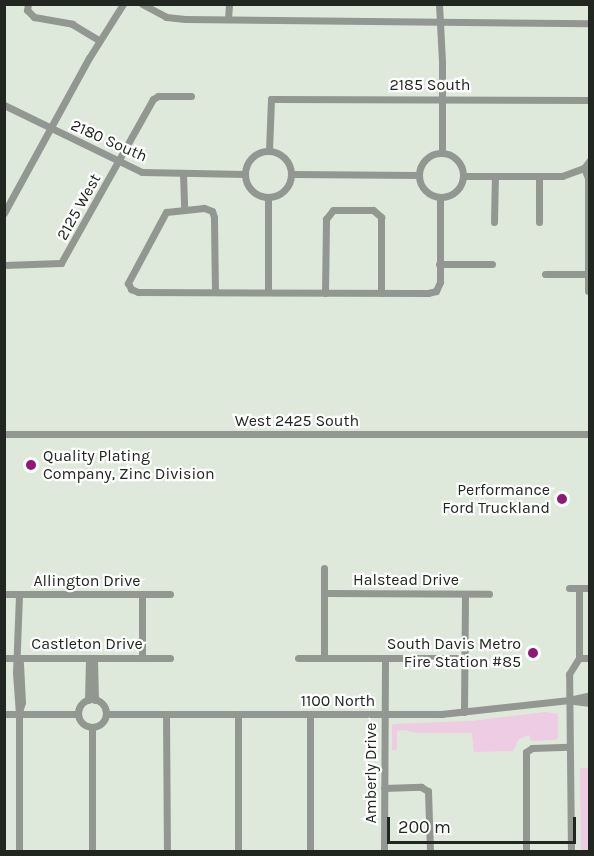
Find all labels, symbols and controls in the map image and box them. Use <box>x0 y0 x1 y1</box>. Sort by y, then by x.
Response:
street label: 2185 South <box>390 75 470 95</box>
street label: 2180 South <box>68 116 150 166</box>
street label: 2125 West <box>53 170 105 244</box>
street label: West 2425 South <box>235 411 359 431</box>
place label: Quality Plating Company, Zinc Division <box>43 446 215 484</box>
marker: Quality Plating Company, Zinc Division <box>24 458 38 472</box>
place label: Performance Ford Truckland <box>442 480 550 518</box>
marker: Performance Ford Truckland <box>555 492 569 506</box>
street label: Halstead Drive <box>353 570 459 590</box>
street label: Allington Drive <box>33 571 141 591</box>
street label: Castleton Drive <box>31 634 143 654</box>
place label: South Davis Metro Fire Station #85 <box>387 634 521 672</box>
marker: South Davis Metro Fire Station #85 <box>526 646 540 660</box>
street label: 1100 North <box>301 691 375 711</box>
street label: Amberly Drive <box>361 723 381 823</box>
scale bar <box>390 805 579 843</box>
text: 200 m <box>398 816 451 838</box>

